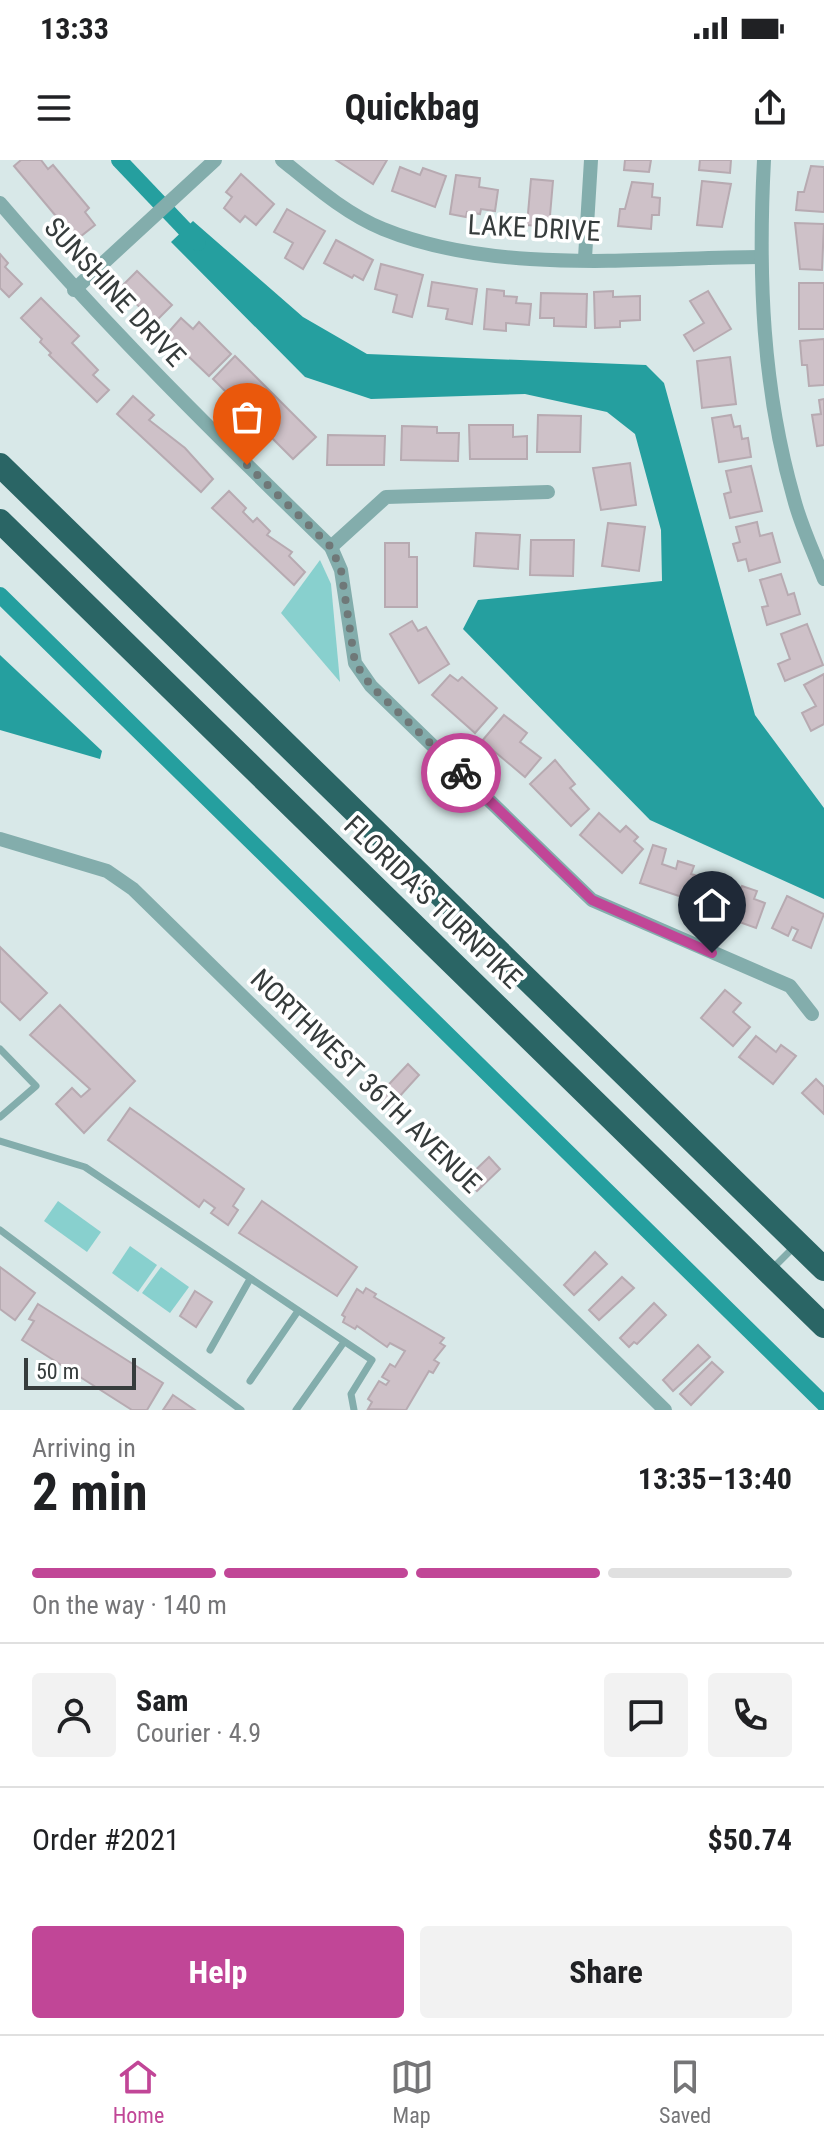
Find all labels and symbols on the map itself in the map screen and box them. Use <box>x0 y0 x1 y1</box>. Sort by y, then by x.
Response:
street label: LAKE DRIVE <box>467 208 601 248</box>
street label: SUNSHINE DRIVE <box>38 211 192 373</box>
pin <box>213 383 281 465</box>
courier <box>421 733 501 813</box>
street label: FLORIDA'S TURNPIKE <box>337 809 529 995</box>
pin <box>678 871 746 953</box>
street label: NORTHWEST 36TH AVENUE <box>244 962 488 1200</box>
scale bar <box>24 1354 136 1390</box>

